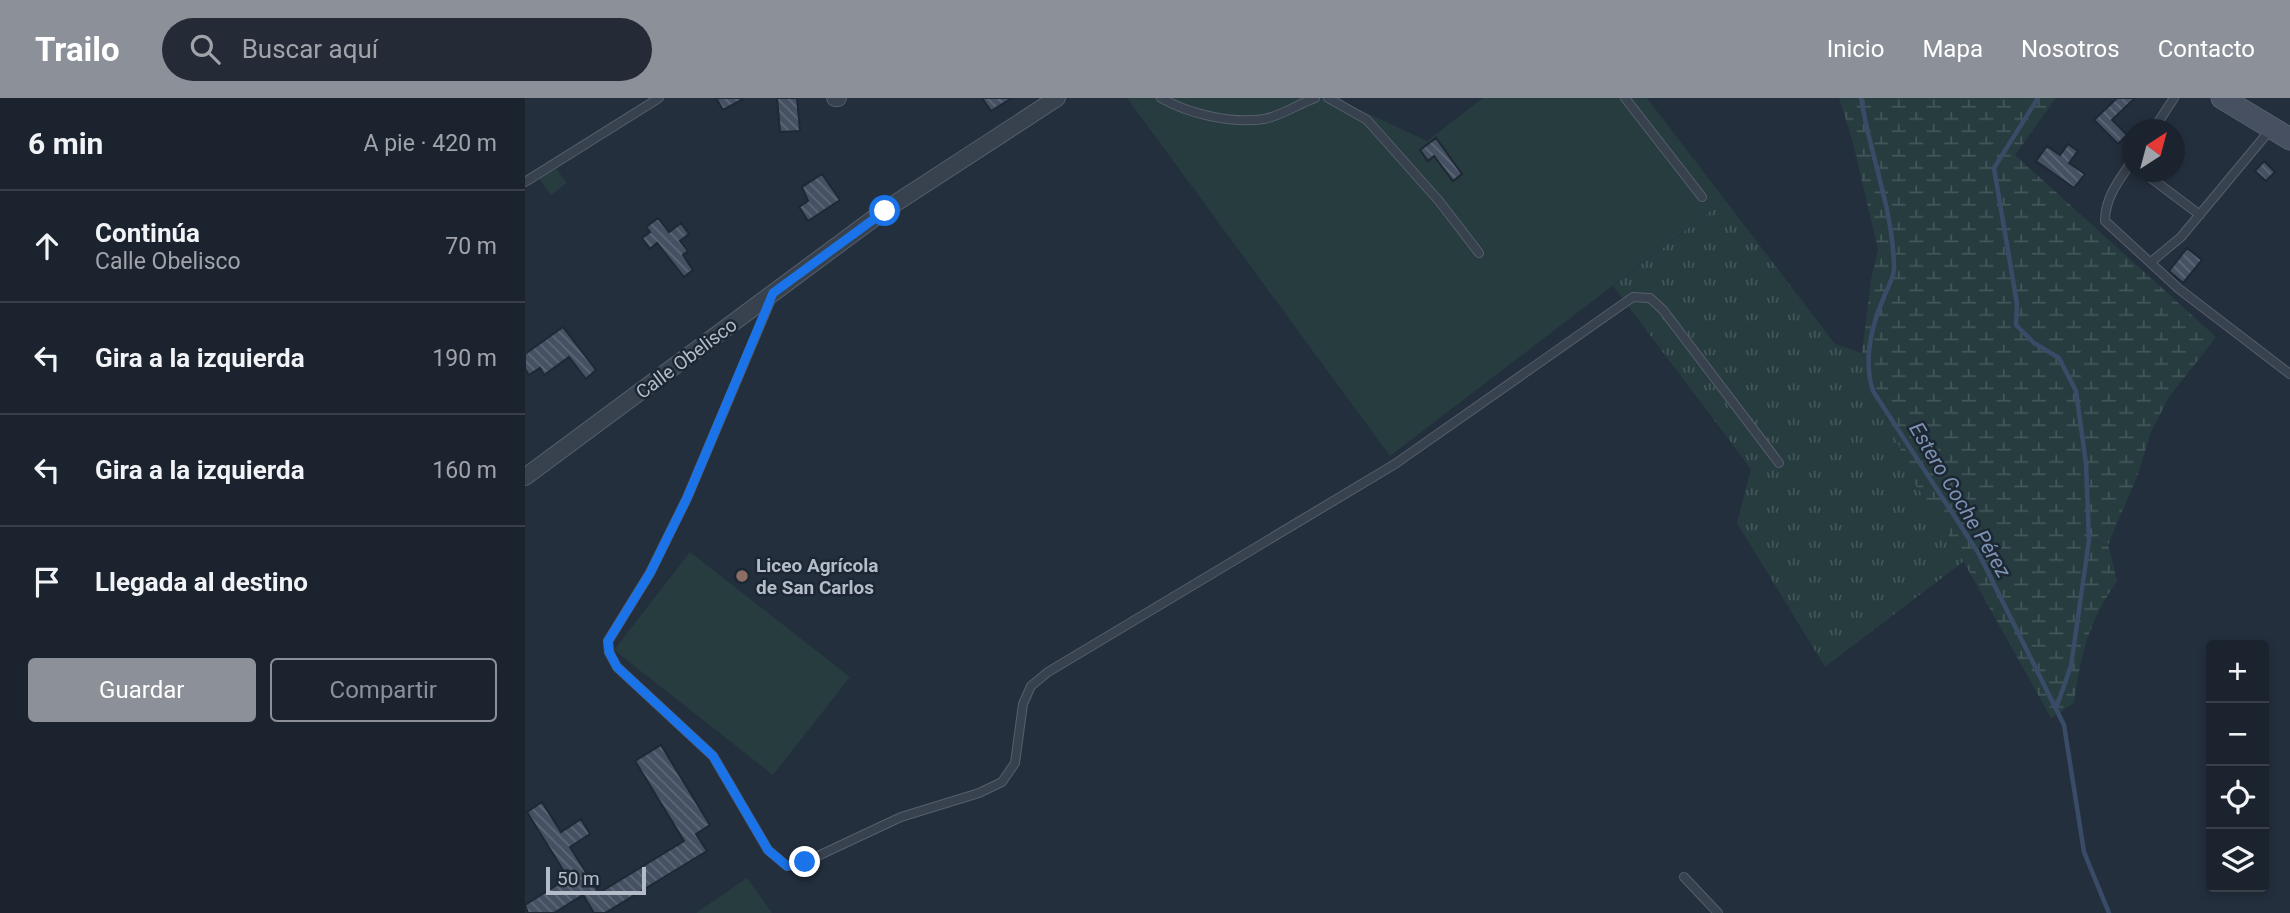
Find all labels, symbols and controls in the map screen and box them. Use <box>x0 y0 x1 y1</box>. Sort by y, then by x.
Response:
search box <box>162 18 652 81</box>
text: Trailo <box>35 30 120 69</box>
icon: search <box>186 30 224 68</box>
text: Buscar aquí <box>242 34 378 64</box>
text: Inicio <box>1827 35 1884 63</box>
text: Mapa <box>1922 35 1983 63</box>
text: Nosotros <box>2021 35 2120 63</box>
text: Contacto <box>2158 35 2255 63</box>
north arrow <box>2122 119 2185 182</box>
text: 6 min <box>28 126 103 161</box>
text: A pie · 420 m <box>364 130 497 157</box>
route start <box>869 195 900 226</box>
text: Continúa <box>95 218 200 248</box>
icon: ahead <box>28 227 66 265</box>
text: 70 m <box>445 233 497 260</box>
text: Calle Obelisco <box>95 248 241 275</box>
street label: Calle Obelisco <box>631 313 741 404</box>
icon: left <box>28 339 66 377</box>
text: Gira a la izquierda <box>95 343 305 373</box>
text: 190 m <box>432 345 497 372</box>
water label: Estero Coche Pérez <box>1904 418 2016 582</box>
icon: left <box>28 451 66 489</box>
text: Gira a la izquierda <box>95 455 305 485</box>
text: 160 m <box>432 457 497 484</box>
place label: Liceo Agrícola de San Carlos <box>756 554 879 599</box>
icon: arrive <box>28 563 66 601</box>
text: Llegada al destino <box>95 567 308 597</box>
marker: Liceo Agrícola de San Carlos <box>734 568 750 584</box>
map controls <box>2206 640 2269 892</box>
button: + <box>2206 640 2269 703</box>
button: Guardar <box>28 658 256 722</box>
button: Compartir <box>270 658 497 722</box>
button: − <box>2206 703 2269 766</box>
button: locate <box>2206 766 2269 829</box>
button: layers <box>2206 829 2269 892</box>
route end <box>789 846 820 877</box>
scale bar <box>546 864 646 896</box>
text: 50 m <box>557 867 600 890</box>

